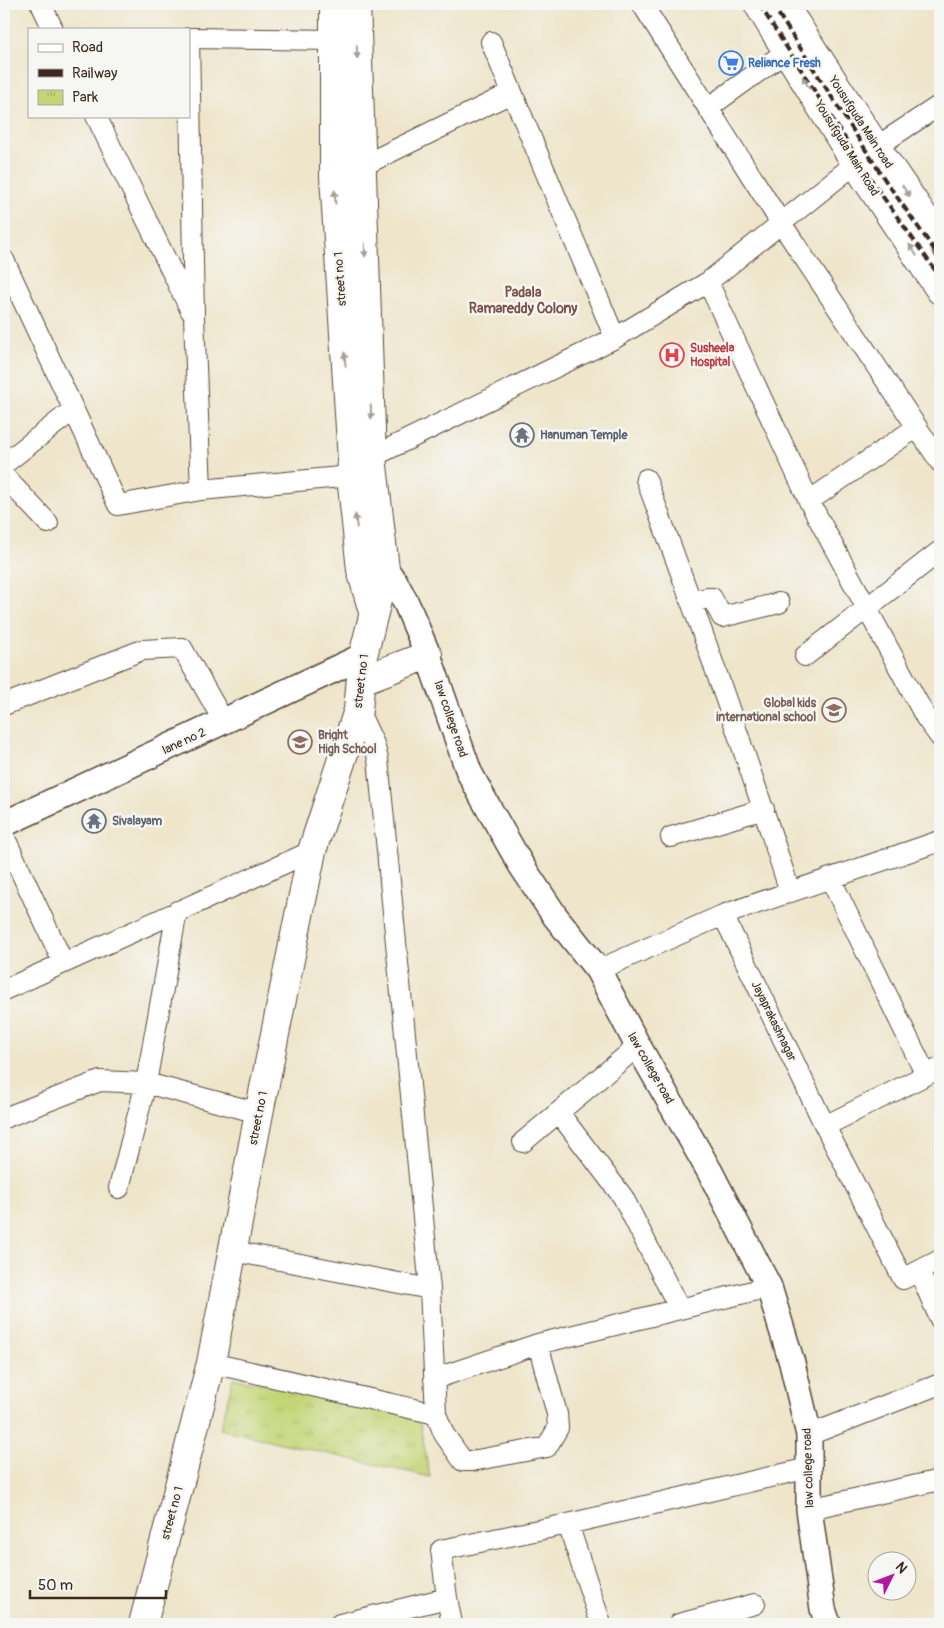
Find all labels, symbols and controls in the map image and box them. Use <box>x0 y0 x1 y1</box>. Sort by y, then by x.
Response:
legend <box>28 28 190 118</box>
text: Road <box>72 38 103 57</box>
one-way arrow <box>354 45 362 61</box>
supermarket icon: Reliance Fresh <box>718 50 744 76</box>
place label: Reliance Fresh <box>748 56 821 71</box>
text: Railway <box>72 64 118 83</box>
street label: Yousufguda Main road <box>825 72 896 171</box>
one-way arrow <box>802 77 811 90</box>
text: Park <box>72 88 99 107</box>
street label: Yousufguda Main Road <box>810 97 882 199</box>
one-way arrow <box>901 184 911 197</box>
one-way arrow <box>331 189 339 205</box>
one-way arrow <box>361 242 369 258</box>
one-way arrow <box>908 243 918 256</box>
street label: street no 1 <box>331 251 350 307</box>
district label: Padala Ramareddy Colony <box>469 284 577 317</box>
place label: Susheela Hospital <box>690 341 735 370</box>
hospital icon: Susheela Hospital <box>659 342 685 368</box>
one-way arrow <box>341 351 349 367</box>
one-way arrow <box>367 404 375 420</box>
temple icon: Hanuman Temple <box>509 422 535 448</box>
place label: Hanuman Temple <box>540 428 628 443</box>
one-way arrow <box>352 513 360 529</box>
street label: street no 1 <box>351 653 372 709</box>
street label: law college road <box>430 679 471 759</box>
place label: Global kids international school <box>716 696 817 725</box>
school or university icon: Global kids international school <box>821 697 847 723</box>
street label: lane no 2 <box>160 725 209 758</box>
place label: Bright High School <box>318 728 377 757</box>
school or university icon: Bright High School <box>287 729 313 755</box>
temple icon: Sivalayam <box>81 808 107 834</box>
place label: Sivalayam <box>112 814 163 829</box>
street label: Jayaprakashnagar <box>748 979 800 1064</box>
street label: law college road <box>624 1030 677 1107</box>
street label: street no 1 <box>246 1090 271 1146</box>
street label: law college road <box>800 1428 817 1508</box>
street label: street no 1 <box>158 1485 187 1541</box>
north arrow <box>866 1550 916 1600</box>
text: N <box>892 1558 911 1577</box>
scale bar <box>30 1568 166 1600</box>
text: 50 m <box>38 1576 73 1595</box>

